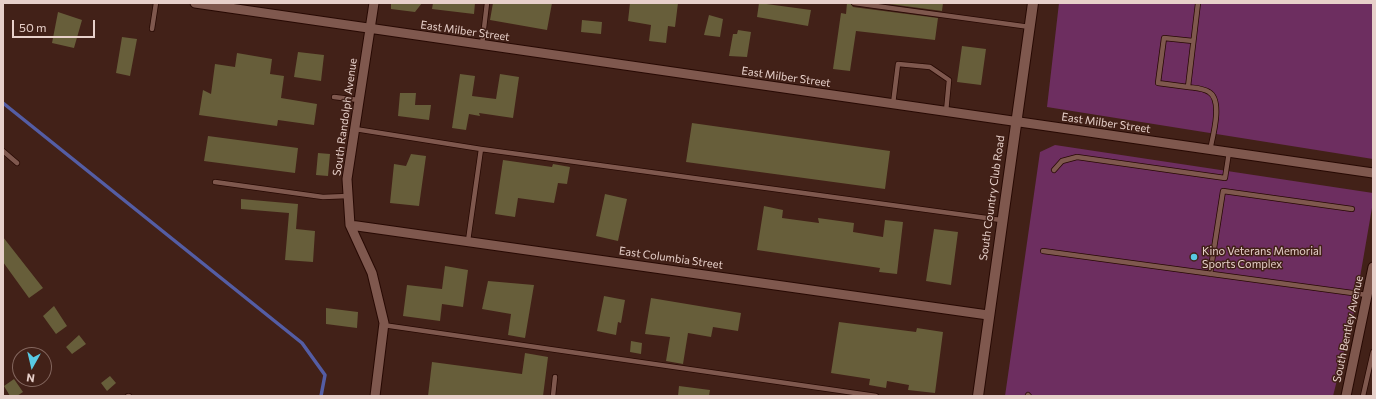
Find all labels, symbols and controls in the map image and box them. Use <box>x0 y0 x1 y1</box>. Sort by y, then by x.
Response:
scale bar <box>14 12 97 38</box>
street label: East Milber Street <box>420 18 510 44</box>
text: 50 m <box>19 20 47 34</box>
street label: South Randolph Avenue <box>330 57 360 177</box>
street label: East Milber Street <box>741 64 831 90</box>
street label: East Milber Street <box>1061 110 1151 136</box>
street label: South Country Club Road <box>977 135 1007 261</box>
street label: East Columbia Street <box>618 244 724 272</box>
place label: Kino Veterans Memorial Sports Complex <box>1202 244 1322 270</box>
marker: Kino Veterans Memorial Sports Complex <box>1189 252 1199 262</box>
street label: South Bentley Avenue <box>1330 274 1366 384</box>
north arrow <box>12 347 52 387</box>
text: N <box>25 371 35 385</box>

